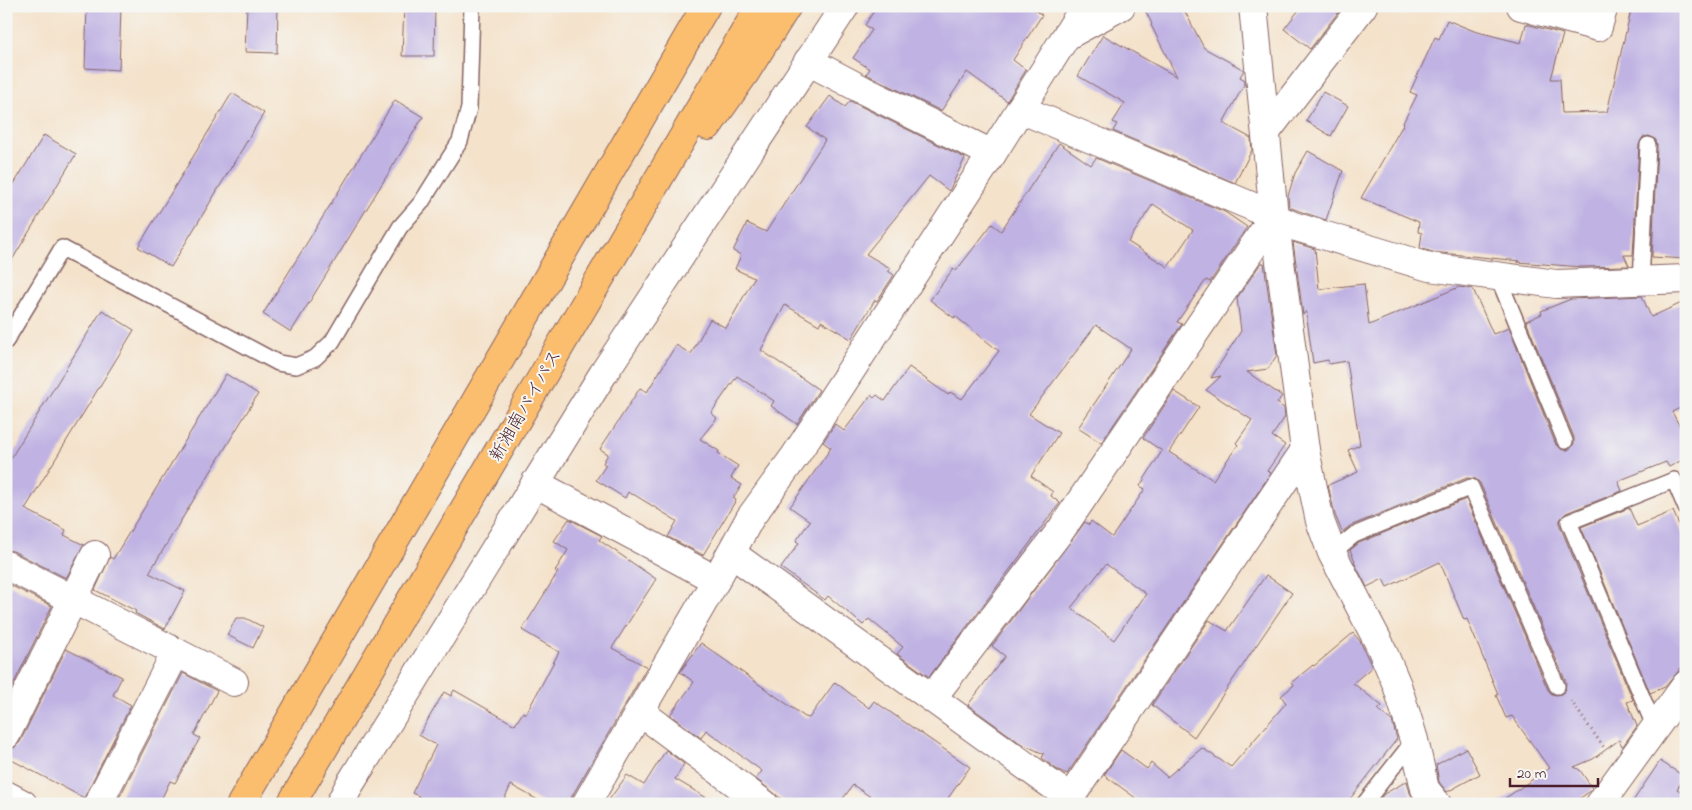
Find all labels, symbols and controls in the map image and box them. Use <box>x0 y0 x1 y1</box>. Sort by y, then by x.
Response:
street label: 新湘南バイパス <box>484 345 569 467</box>
scale bar <box>1510 755 1597 787</box>
text: 20 m <box>1517 763 1547 785</box>

